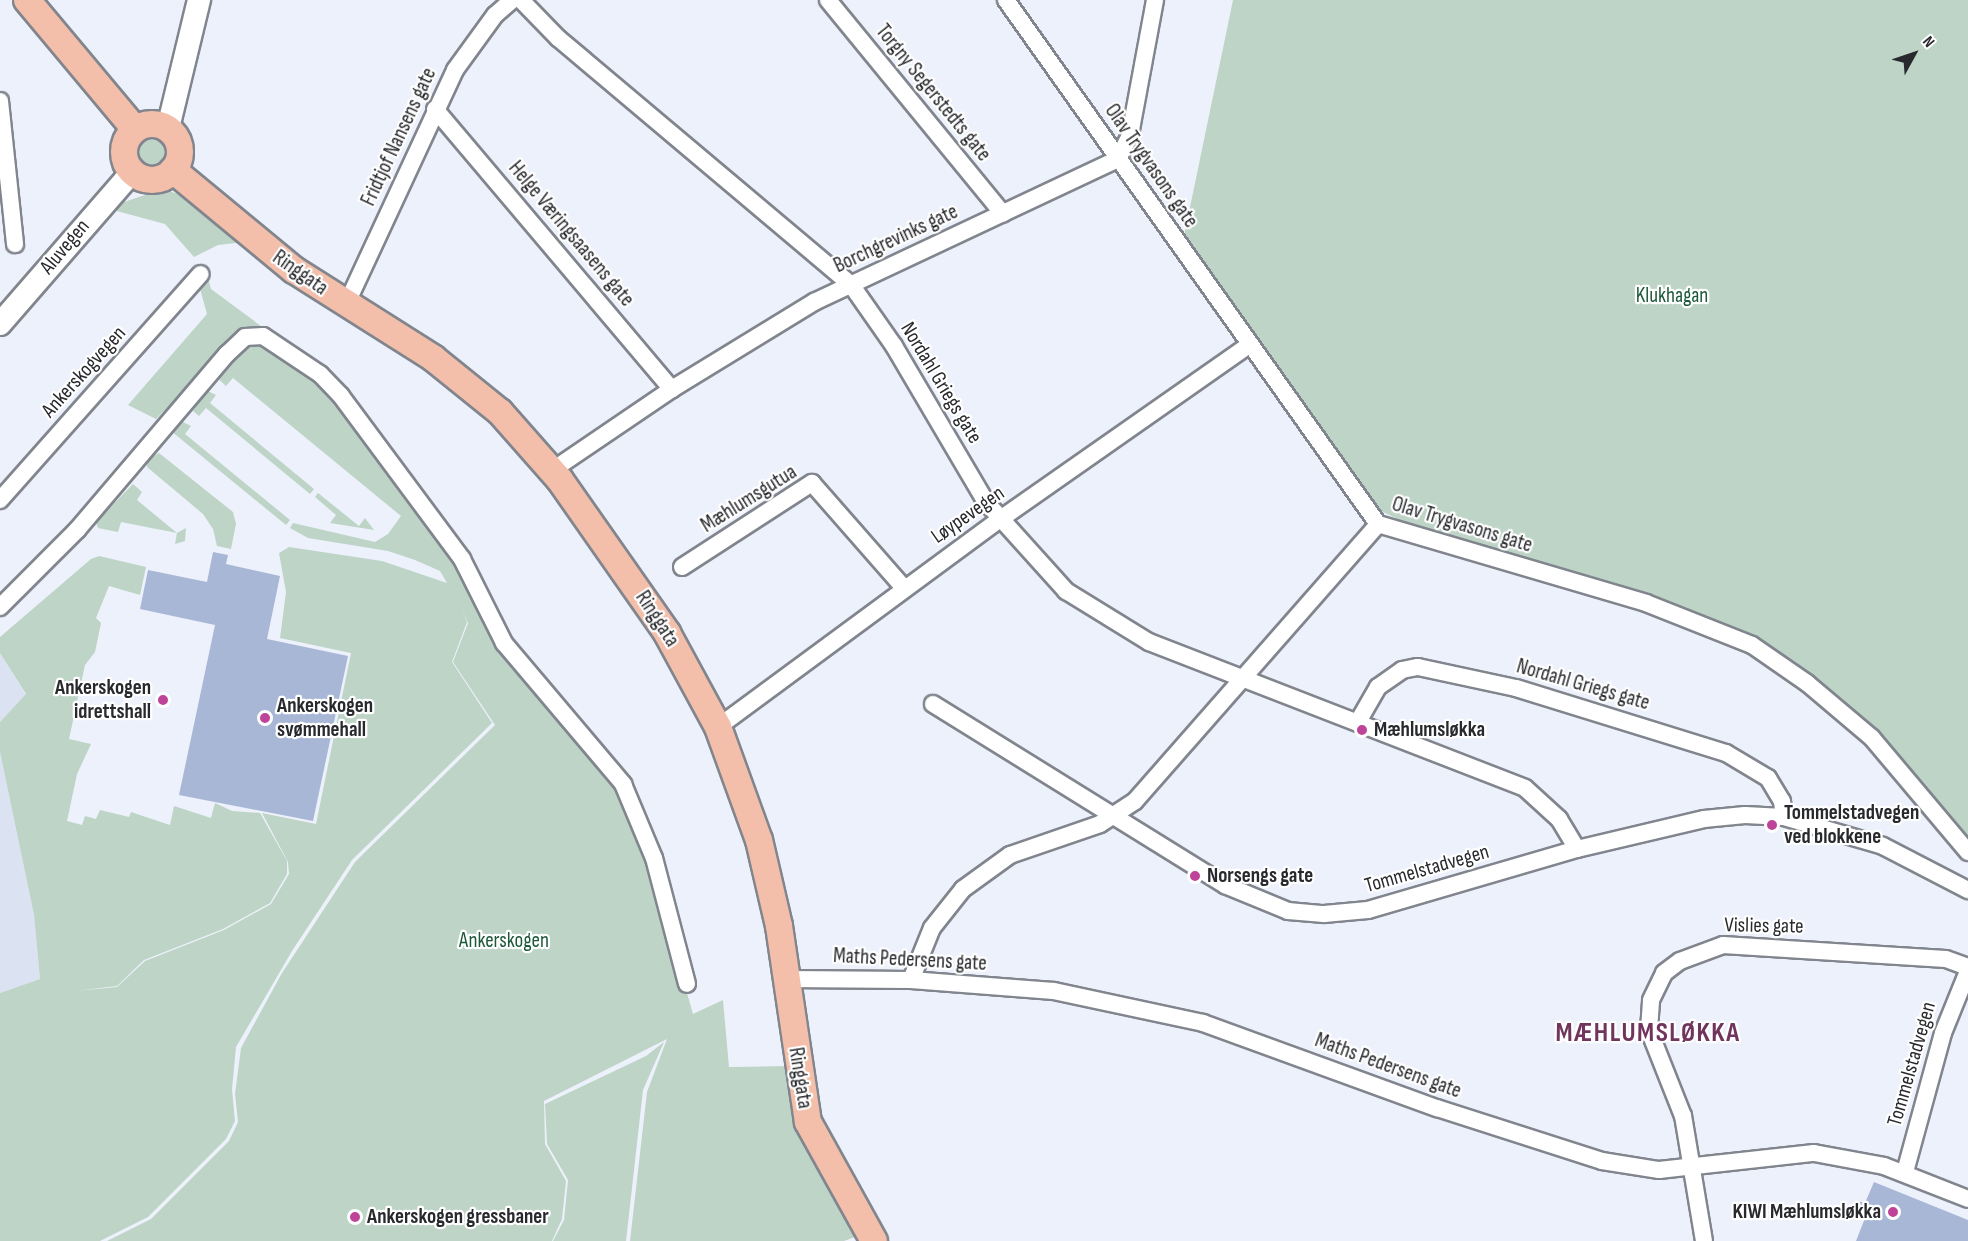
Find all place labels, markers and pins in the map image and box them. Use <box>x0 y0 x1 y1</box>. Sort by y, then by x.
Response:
place label: Ankerskogen idrettshall <box>55 675 151 725</box>
marker: Ankerskogen idrettshall <box>156 693 170 707</box>
place label: Ankerskogen svømmehall <box>277 693 373 743</box>
marker: Ankerskogen svømmehall <box>258 711 272 725</box>
place label: Mæhlumsløkka <box>1374 717 1485 743</box>
marker: Mæhlumsløkka <box>1355 723 1369 737</box>
place label: Tommelstadvegen ved blokkene <box>1784 800 1919 850</box>
marker: Tommelstadvegen ved blokkene <box>1765 818 1779 832</box>
place label: Norsengs gate <box>1207 863 1313 889</box>
marker: Norsengs gate <box>1188 869 1202 883</box>
place label: KIWI Mæhlumsløkka <box>1732 1199 1881 1225</box>
place label: Ankerskogen gressbaner <box>367 1204 549 1230</box>
marker: KIWI Mæhlumsløkka <box>1886 1205 1900 1219</box>
marker: Ankerskogen gressbaner <box>348 1210 362 1224</box>

